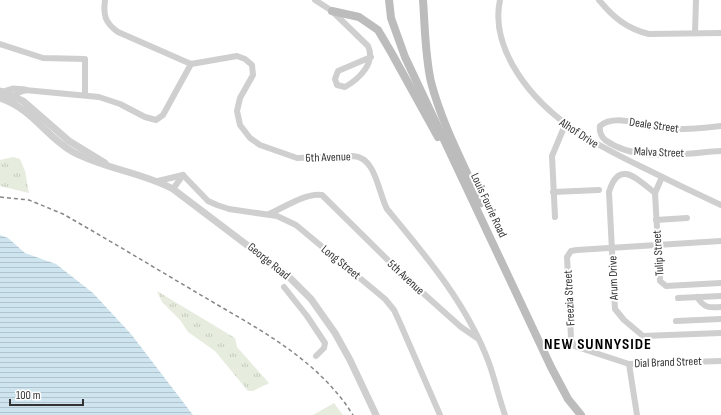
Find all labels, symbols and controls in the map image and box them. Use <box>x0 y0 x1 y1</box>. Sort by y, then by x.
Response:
street label: Alhof Drive <box>555 115 601 152</box>
street label: Deale Street <box>628 115 680 136</box>
street label: Malva Street <box>634 144 685 161</box>
street label: 6th Avenue <box>305 149 351 166</box>
street label: Louis Fourie Road <box>467 171 510 240</box>
street label: Tulip Street <box>649 229 668 276</box>
street label: George Road <box>244 240 293 283</box>
street label: Long Street <box>318 242 364 283</box>
street label: Arum Drive <box>605 255 622 301</box>
street label: 5th Avenue <box>384 257 427 298</box>
street label: Freezia Street <box>561 269 578 326</box>
district label: NEW SUNNYSIDE <box>544 335 652 354</box>
street label: Dial Brand Street <box>634 354 702 371</box>
scale bar <box>10 381 83 407</box>
text: 100 m <box>16 388 41 403</box>

